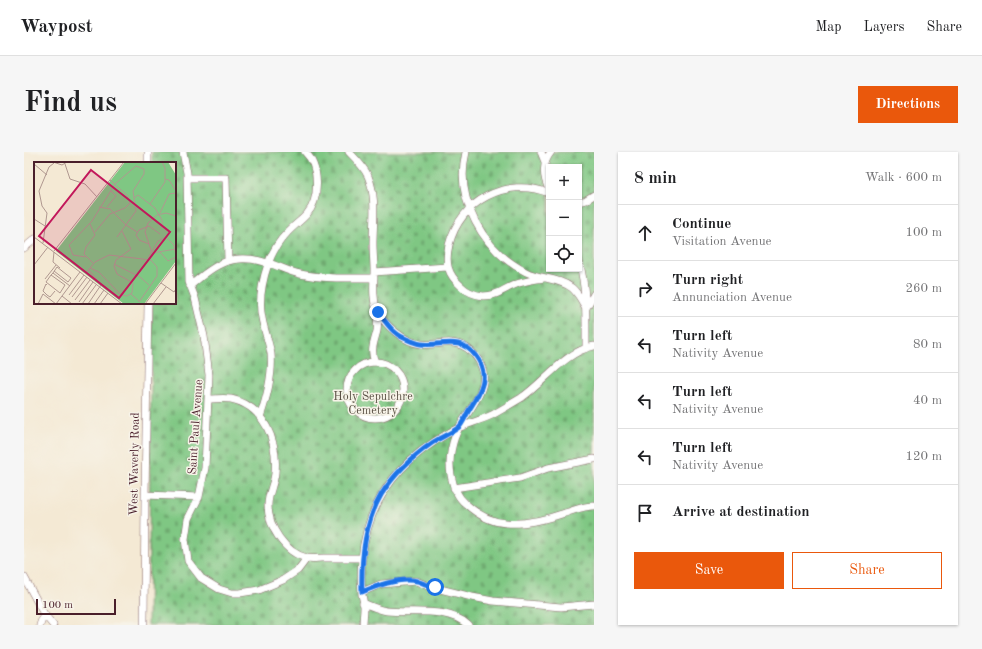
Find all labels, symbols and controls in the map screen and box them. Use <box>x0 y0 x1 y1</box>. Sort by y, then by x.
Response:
text: Waypost <box>20 18 93 37</box>
text: Map <box>816 20 842 34</box>
text: Layers <box>864 20 905 34</box>
text: Share <box>927 20 962 34</box>
button: Directions <box>858 86 958 123</box>
text: Find us <box>24 90 117 118</box>
inset map <box>34 162 176 304</box>
map controls <box>546 164 582 272</box>
button: + <box>546 164 582 200</box>
text: 8 min <box>634 170 677 187</box>
text: Walk · 600 m <box>865 171 942 184</box>
button: − <box>546 200 582 236</box>
text: Continue <box>672 217 731 232</box>
icon: ahead <box>634 222 656 244</box>
text: 100 m <box>905 226 942 239</box>
text: Visitation Avenue <box>672 235 772 248</box>
button: locate <box>546 236 582 272</box>
text: Turn right <box>672 273 743 288</box>
icon: right <box>634 278 656 300</box>
text: 260 m <box>905 282 942 295</box>
text: Annunciation Avenue <box>672 291 792 304</box>
route end <box>369 303 387 321</box>
text: Turn left <box>672 329 732 344</box>
icon: left <box>634 334 656 356</box>
text: 80 m <box>913 338 942 351</box>
text: Nativity Avenue <box>672 347 763 360</box>
street label: Saint Paul Avenue <box>187 379 205 475</box>
text: Turn left <box>672 385 732 400</box>
icon: left <box>634 390 656 412</box>
park label: Holy Sepulchre Cemetery <box>333 391 413 417</box>
text: 40 m <box>913 394 942 407</box>
text: Nativity Avenue <box>672 403 763 416</box>
street label: West Waverly Road <box>128 412 142 516</box>
text: Turn left <box>672 441 732 456</box>
icon: left <box>634 446 656 468</box>
text: 120 m <box>905 450 942 463</box>
text: Nativity Avenue <box>672 459 763 472</box>
icon: arrive <box>634 502 656 524</box>
text: Arrive at destination <box>672 505 810 520</box>
button: Save <box>634 552 784 589</box>
button: Share <box>792 552 942 589</box>
route start <box>426 578 444 596</box>
scale bar <box>36 597 116 616</box>
text: 100 m <box>42 600 73 611</box>

